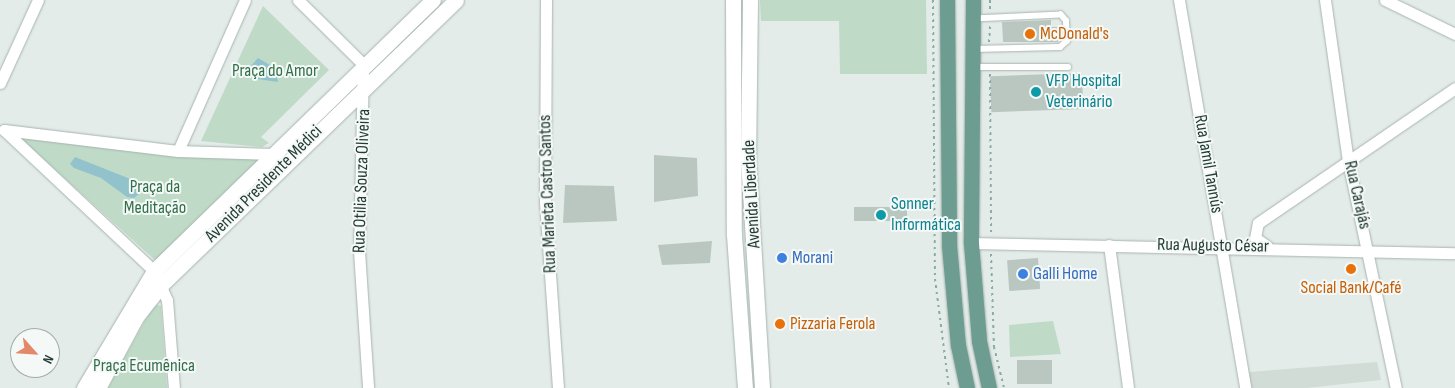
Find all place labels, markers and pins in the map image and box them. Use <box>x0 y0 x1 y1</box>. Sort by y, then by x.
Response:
place label: McDonald's <box>1040 23 1109 45</box>
marker: McDonald's <box>1024 28 1036 40</box>
place label: VFP Hospital Veterinário <box>1046 71 1121 114</box>
marker: VFP Hospital Veterinário <box>1030 86 1042 98</box>
place label: Sonner Informática <box>891 194 961 236</box>
marker: Sonner Informática <box>875 209 887 221</box>
place label: Morani <box>792 247 833 269</box>
marker: Morani <box>776 252 788 264</box>
place label: Galli Home <box>1033 263 1098 285</box>
marker: Social Bank/Café <box>1345 263 1357 275</box>
marker: Galli Home <box>1017 268 1029 280</box>
place label: Social Bank/Café <box>1300 277 1402 299</box>
place label: Pizzaria Ferola <box>790 313 876 335</box>
marker: Pizzaria Ferola <box>774 318 786 330</box>

